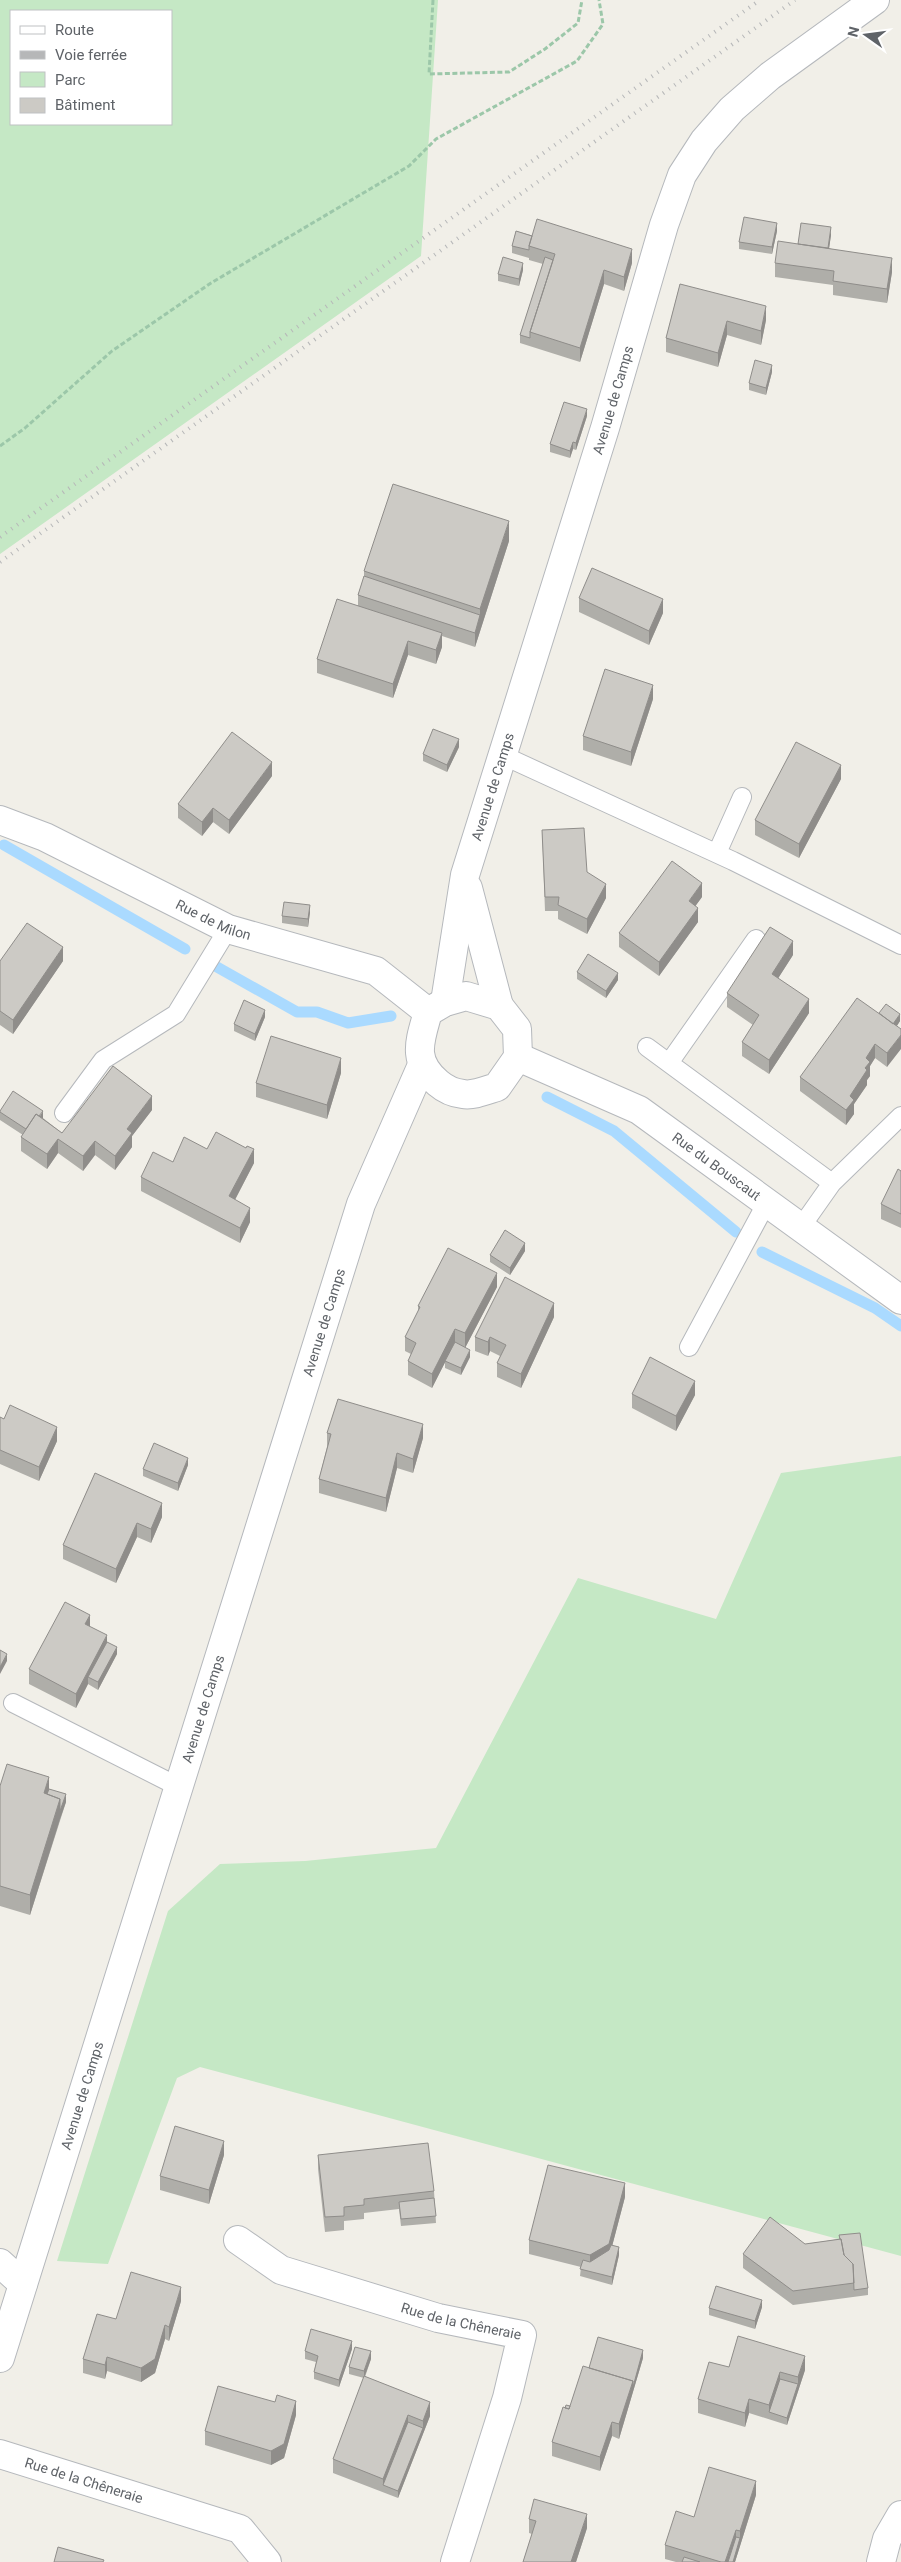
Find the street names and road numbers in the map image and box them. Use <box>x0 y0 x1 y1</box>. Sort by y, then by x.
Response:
street label: Avenue de Camps <box>589 344 636 456</box>
street label: Avenue de Camps <box>468 731 517 843</box>
street label: Rue de Milon <box>173 896 253 943</box>
street label: Rue du Bouscaut <box>669 1129 764 1204</box>
street label: Avenue de Camps <box>300 1267 348 1378</box>
street label: Avenue de Camps <box>179 1653 227 1765</box>
street label: Avenue de Camps <box>58 2040 106 2152</box>
street label: Rue de la Chêneraie <box>399 2299 523 2343</box>
street label: Rue de la Chêneraie <box>23 2454 145 2506</box>

